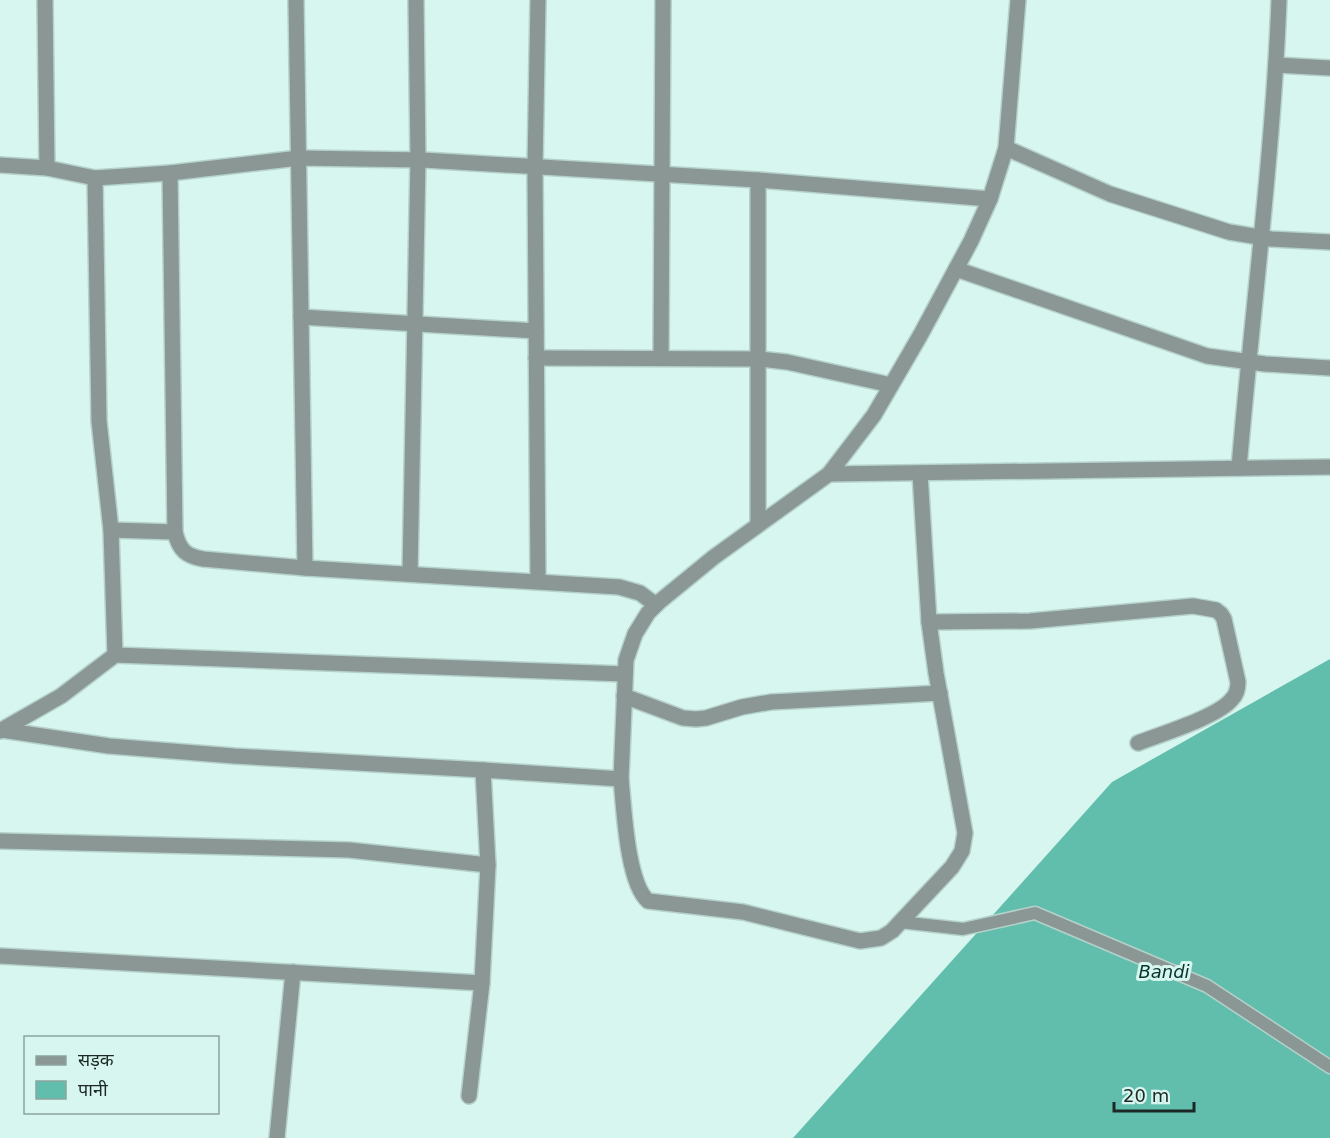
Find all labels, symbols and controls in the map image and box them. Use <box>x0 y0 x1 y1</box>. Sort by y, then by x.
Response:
water label: Bandi <box>1138 961 1190 982</box>
legend <box>24 1036 219 1114</box>
text: सड़क <box>78 1049 115 1070</box>
scale bar <box>1114 1075 1194 1113</box>
text: पानी <box>78 1079 108 1100</box>
text: 20 m <box>1123 1085 1169 1106</box>

